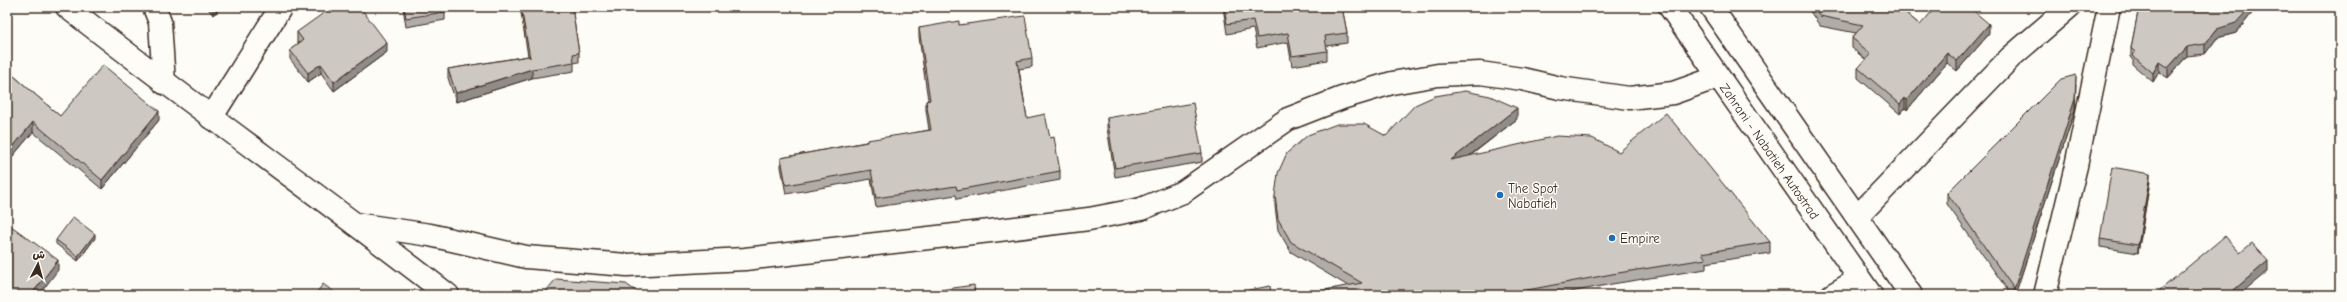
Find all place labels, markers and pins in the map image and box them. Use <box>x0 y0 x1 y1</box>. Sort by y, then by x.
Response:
place label: The Spot Nabatieh <box>1508 181 1558 211</box>
marker: The Spot Nabatieh <box>1495 190 1505 200</box>
place label: Empire <box>1620 231 1660 246</box>
marker: Empire <box>1607 233 1617 243</box>

